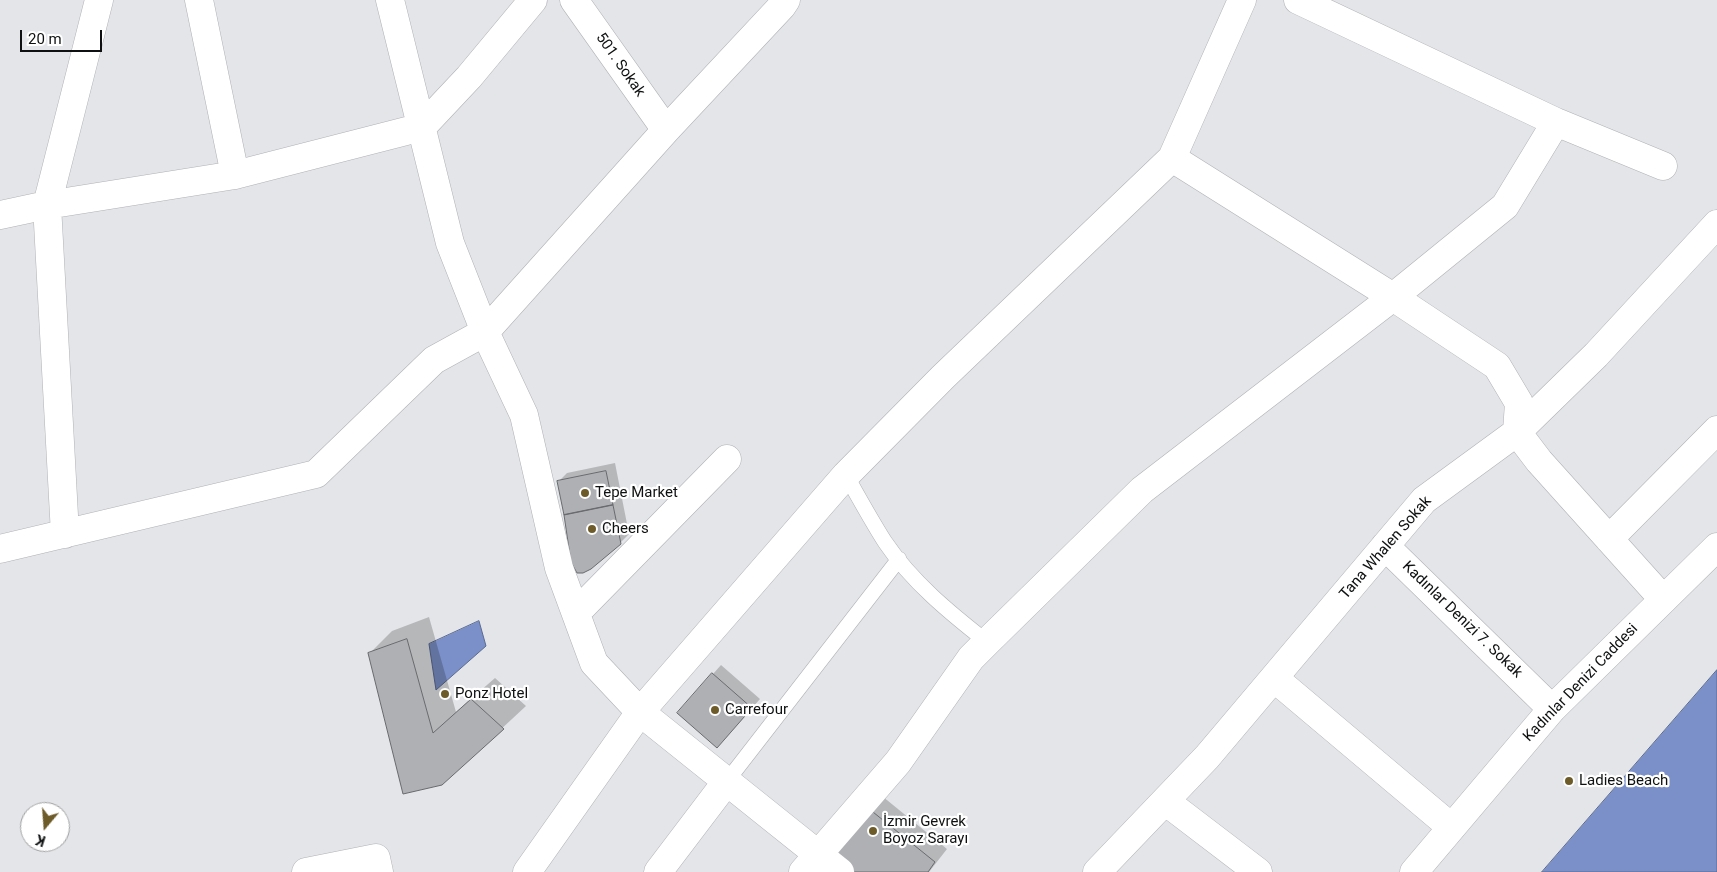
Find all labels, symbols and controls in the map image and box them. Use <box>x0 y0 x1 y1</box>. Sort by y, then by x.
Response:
scale bar <box>22 20 105 52</box>
text: 20 m <box>28 30 62 48</box>
street label: 501. Sokak <box>591 30 649 100</box>
place label: Tepe Market <box>595 484 678 502</box>
marker: Tepe Market <box>579 487 591 499</box>
street label: Tana Whalen Sokak <box>1336 493 1436 603</box>
place label: Cheers <box>602 520 649 538</box>
marker: Cheers <box>586 523 598 535</box>
street label: Kadınlar Denizi 7. Sokak <box>1398 558 1526 682</box>
street label: Kadınlar Denizi Caddesi <box>1520 620 1642 746</box>
place label: Ponz Hotel <box>455 685 528 703</box>
marker: Ponz Hotel <box>439 688 451 700</box>
place label: Carrefour <box>725 701 788 719</box>
marker: Carrefour <box>709 704 721 716</box>
place label: Ladies Beach <box>1579 772 1668 790</box>
marker: Ladies Beach <box>1563 775 1575 787</box>
north arrow <box>20 802 70 852</box>
place label: İzmir Gevrek Boyoz Sarayı <box>883 813 968 848</box>
marker: İzmir Gevrek Boyoz Sarayı <box>867 825 879 837</box>
text: K <box>34 831 47 849</box>

